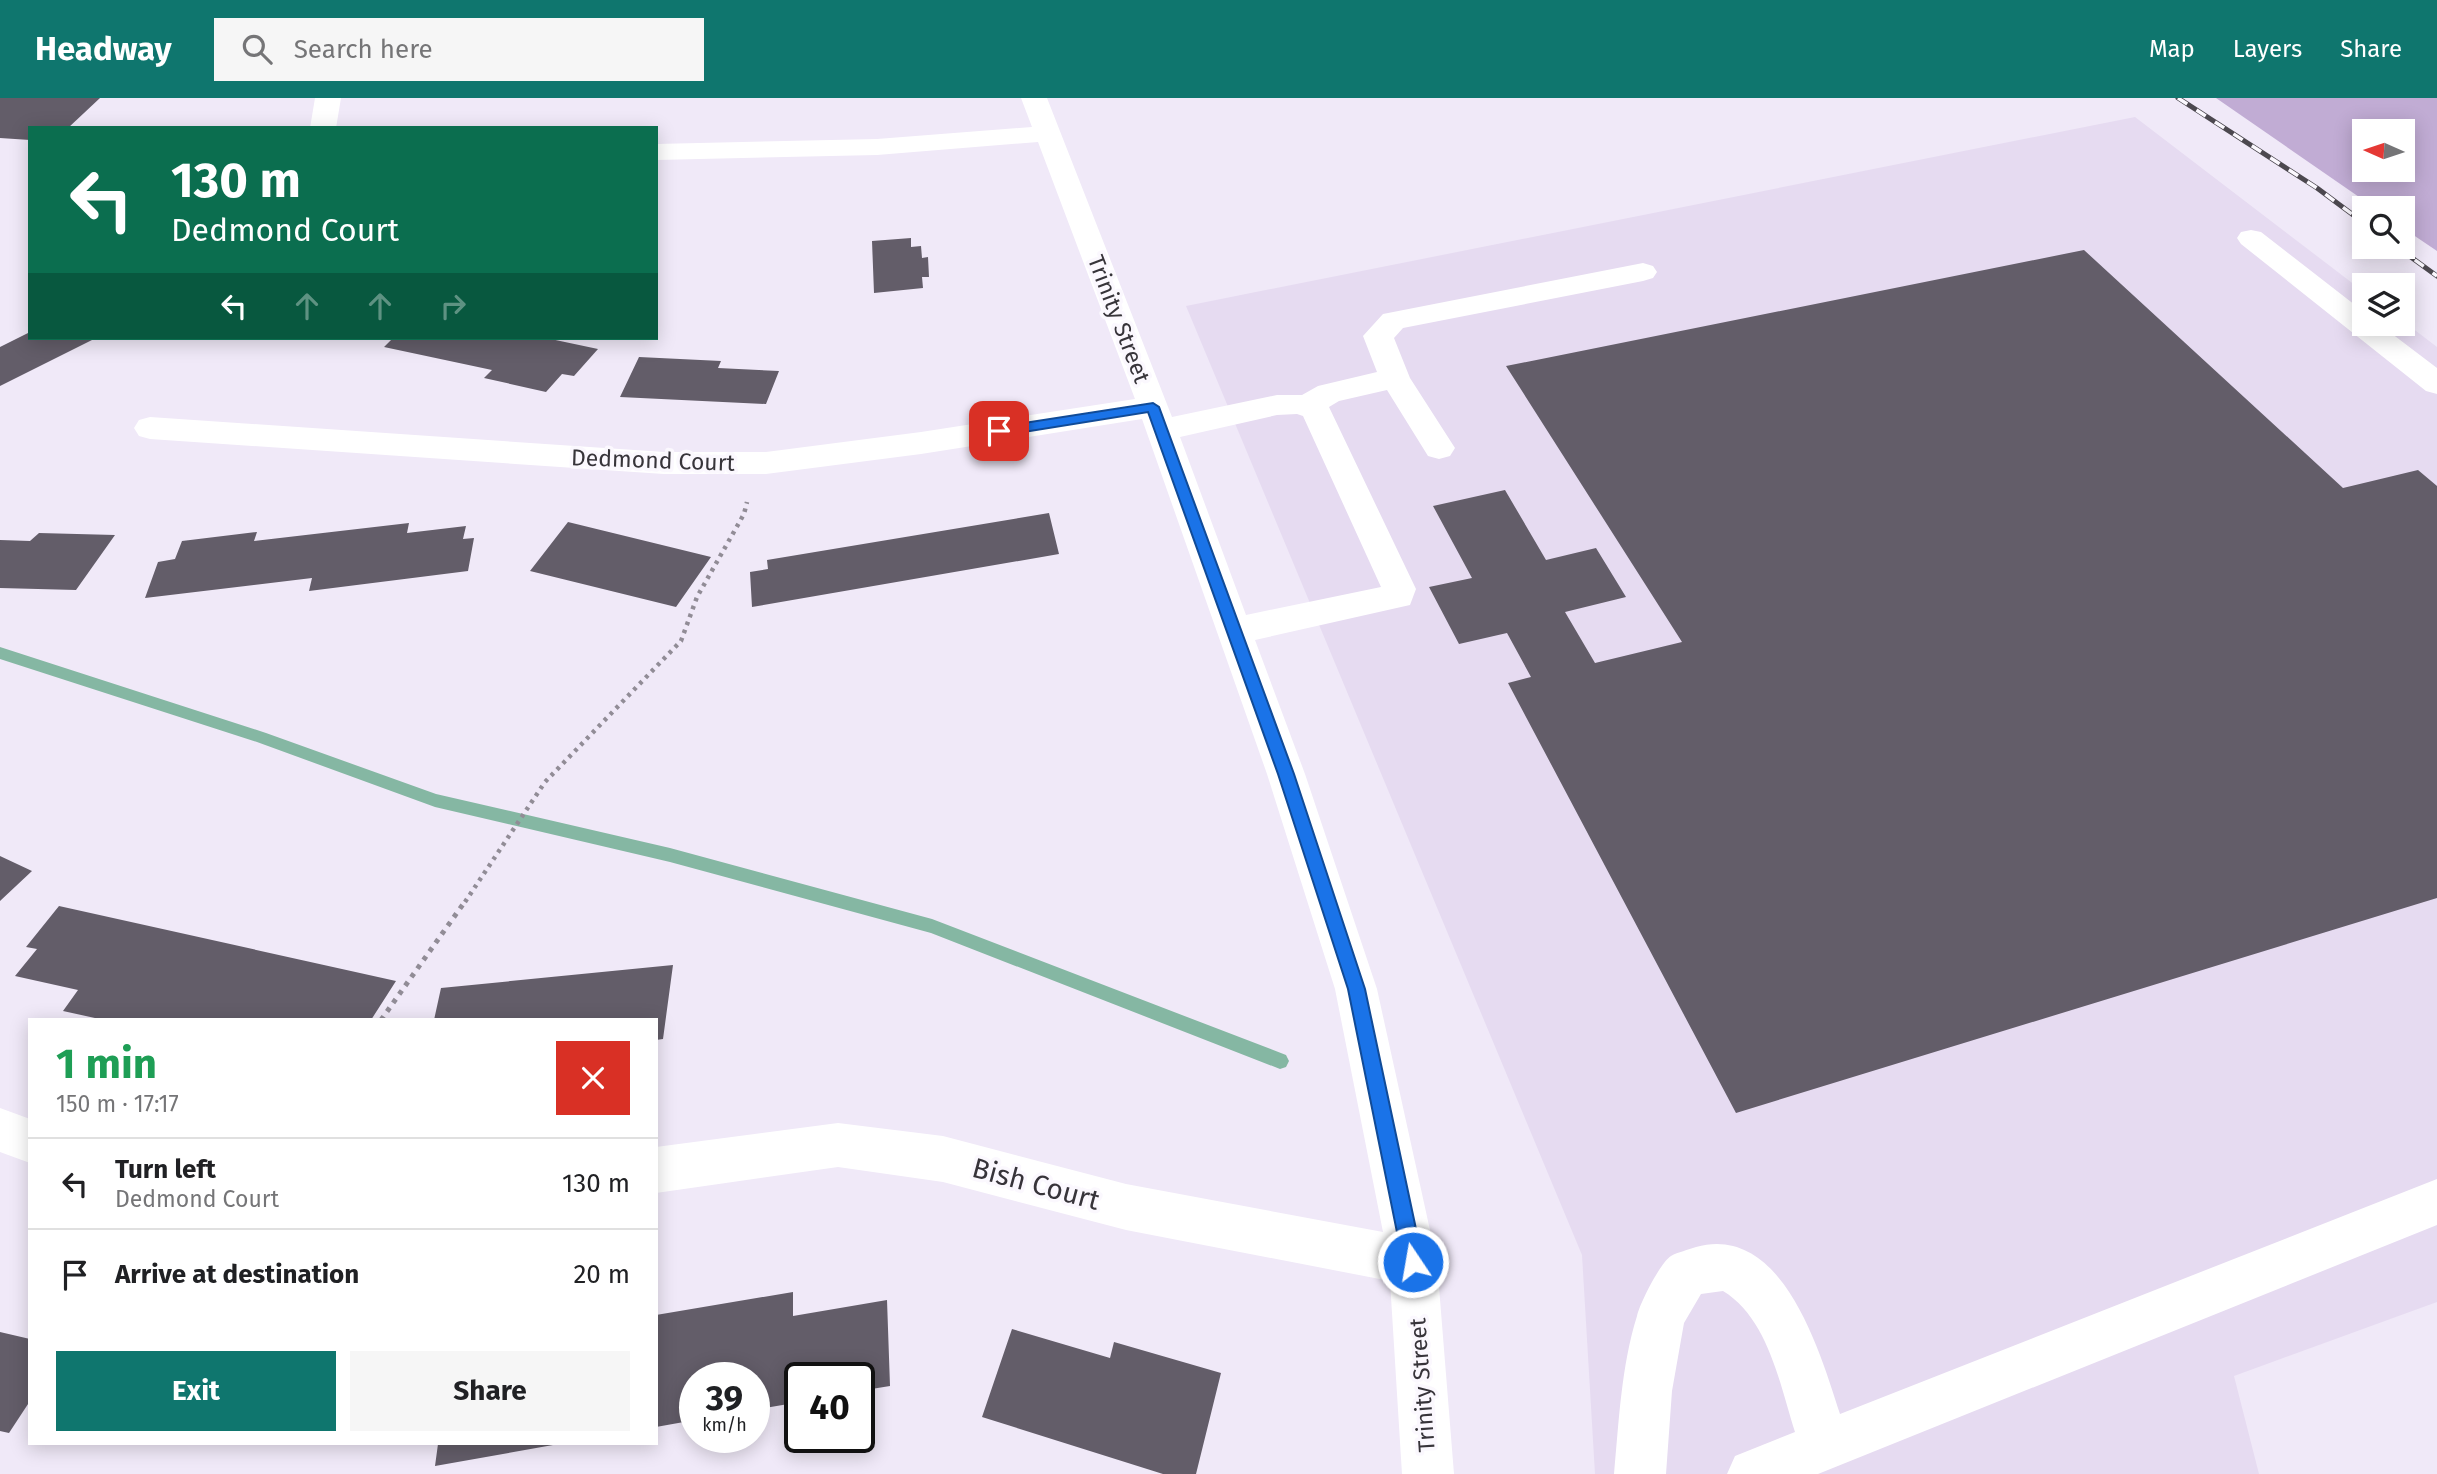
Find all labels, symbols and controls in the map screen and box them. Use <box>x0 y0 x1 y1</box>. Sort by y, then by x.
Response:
search box <box>214 18 704 81</box>
text: Headway <box>35 29 172 69</box>
icon: search <box>238 30 276 68</box>
text: Search here <box>294 34 433 65</box>
text: Map <box>2149 35 2195 63</box>
text: Layers <box>2233 35 2302 63</box>
text: Share <box>2340 35 2402 63</box>
north arrow <box>2352 119 2415 182</box>
map controls <box>2352 119 2415 336</box>
text: 130 m <box>171 151 301 210</box>
icon: left <box>56 154 147 245</box>
button: search <box>2352 196 2415 259</box>
text: Dedmond Court <box>171 211 399 249</box>
street label: Trinity Street <box>1082 251 1156 387</box>
button: layers <box>2352 273 2415 336</box>
icon: left <box>215 287 253 325</box>
icon: ahead <box>288 287 326 325</box>
icon: ahead <box>361 287 399 325</box>
icon: right <box>434 287 472 325</box>
pin <box>969 401 1029 461</box>
icon: arrive <box>980 412 1018 450</box>
street label: Dedmond Court <box>571 443 736 477</box>
text: 1 min <box>56 1039 157 1089</box>
button: close <box>556 1041 630 1115</box>
text: 150 m · 17:17 <box>56 1090 179 1118</box>
street label: Bish Court <box>969 1151 1104 1217</box>
text: Turn left <box>115 1154 216 1185</box>
icon: left <box>56 1165 94 1203</box>
text: 130 m <box>562 1168 630 1199</box>
text: Dedmond Court <box>115 1185 279 1213</box>
position arrow <box>1376 1225 1450 1299</box>
icon: arrive <box>56 1256 94 1294</box>
text: Arrive at destination <box>115 1259 359 1290</box>
text: 20 m <box>573 1259 630 1290</box>
street label: Trinity Street <box>1403 1316 1441 1453</box>
button: Exit <box>56 1351 336 1431</box>
button: Share <box>350 1351 630 1431</box>
speed limit sign: 40 <box>784 1362 875 1453</box>
text: 39 <box>706 1377 743 1419</box>
text: km/h <box>702 1414 747 1436</box>

